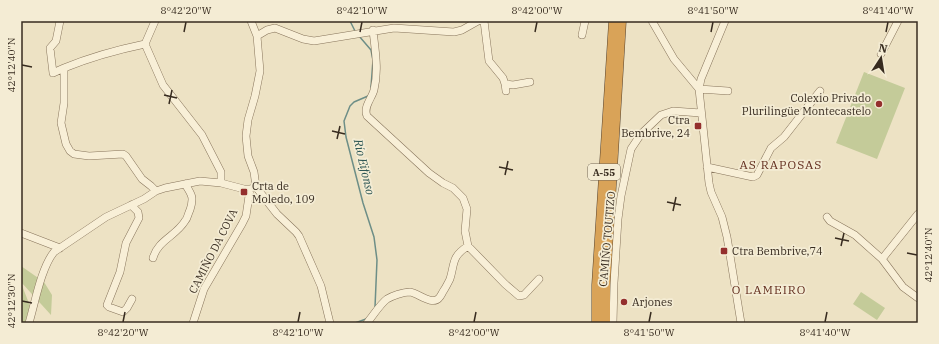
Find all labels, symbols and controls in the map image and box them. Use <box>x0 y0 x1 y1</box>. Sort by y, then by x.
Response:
text: 8°42'20"W <box>160 4 212 17</box>
text: 8°42'10"W <box>336 4 388 17</box>
text: 8°42'00"W <box>511 4 563 17</box>
text: 8°41'50"W <box>687 4 739 17</box>
text: 8°41'40"W <box>862 4 914 17</box>
text: 42°12'40"N <box>5 37 18 93</box>
north arrow <box>861 38 901 78</box>
text: N <box>877 40 889 56</box>
place label: Colexio Privado Plurilingüe Montecastelo <box>742 91 871 118</box>
marker: Colexio Privado Plurilingüe Montecastelo <box>874 99 884 109</box>
place label: Ctra Bembrive, 24 <box>621 113 690 140</box>
marker: Ctra Bembrive, 24 <box>693 121 703 131</box>
water label: Río Eifonso <box>351 136 378 196</box>
district label: AS RAPOSAS <box>740 157 822 172</box>
road number: A-55 <box>588 164 620 180</box>
place label: Crta de Moledo, 109 <box>252 179 315 206</box>
marker: Crta de Moledo, 109 <box>239 187 249 197</box>
street label: CAMIÑO TOUTIZO <box>596 191 618 287</box>
street label: CAMIÑO DA COVA <box>186 206 241 296</box>
text: 42°12'40"N <box>922 227 935 283</box>
place label: Ctra Bembrive,74 <box>732 244 823 258</box>
marker: Ctra Bembrive,74 <box>719 246 729 256</box>
text: 42°12'30"N <box>5 273 18 329</box>
district label: O LAMEIRO <box>732 282 806 297</box>
place label: Arjones <box>632 295 672 309</box>
marker: Arjones <box>619 297 629 307</box>
text: 8°42'20"W <box>97 326 149 339</box>
text: 8°42'10"W <box>272 326 324 339</box>
text: 8°42'00"W <box>448 326 500 339</box>
text: 8°41'50"W <box>623 326 675 339</box>
text: 8°41'40"W <box>799 326 851 339</box>

